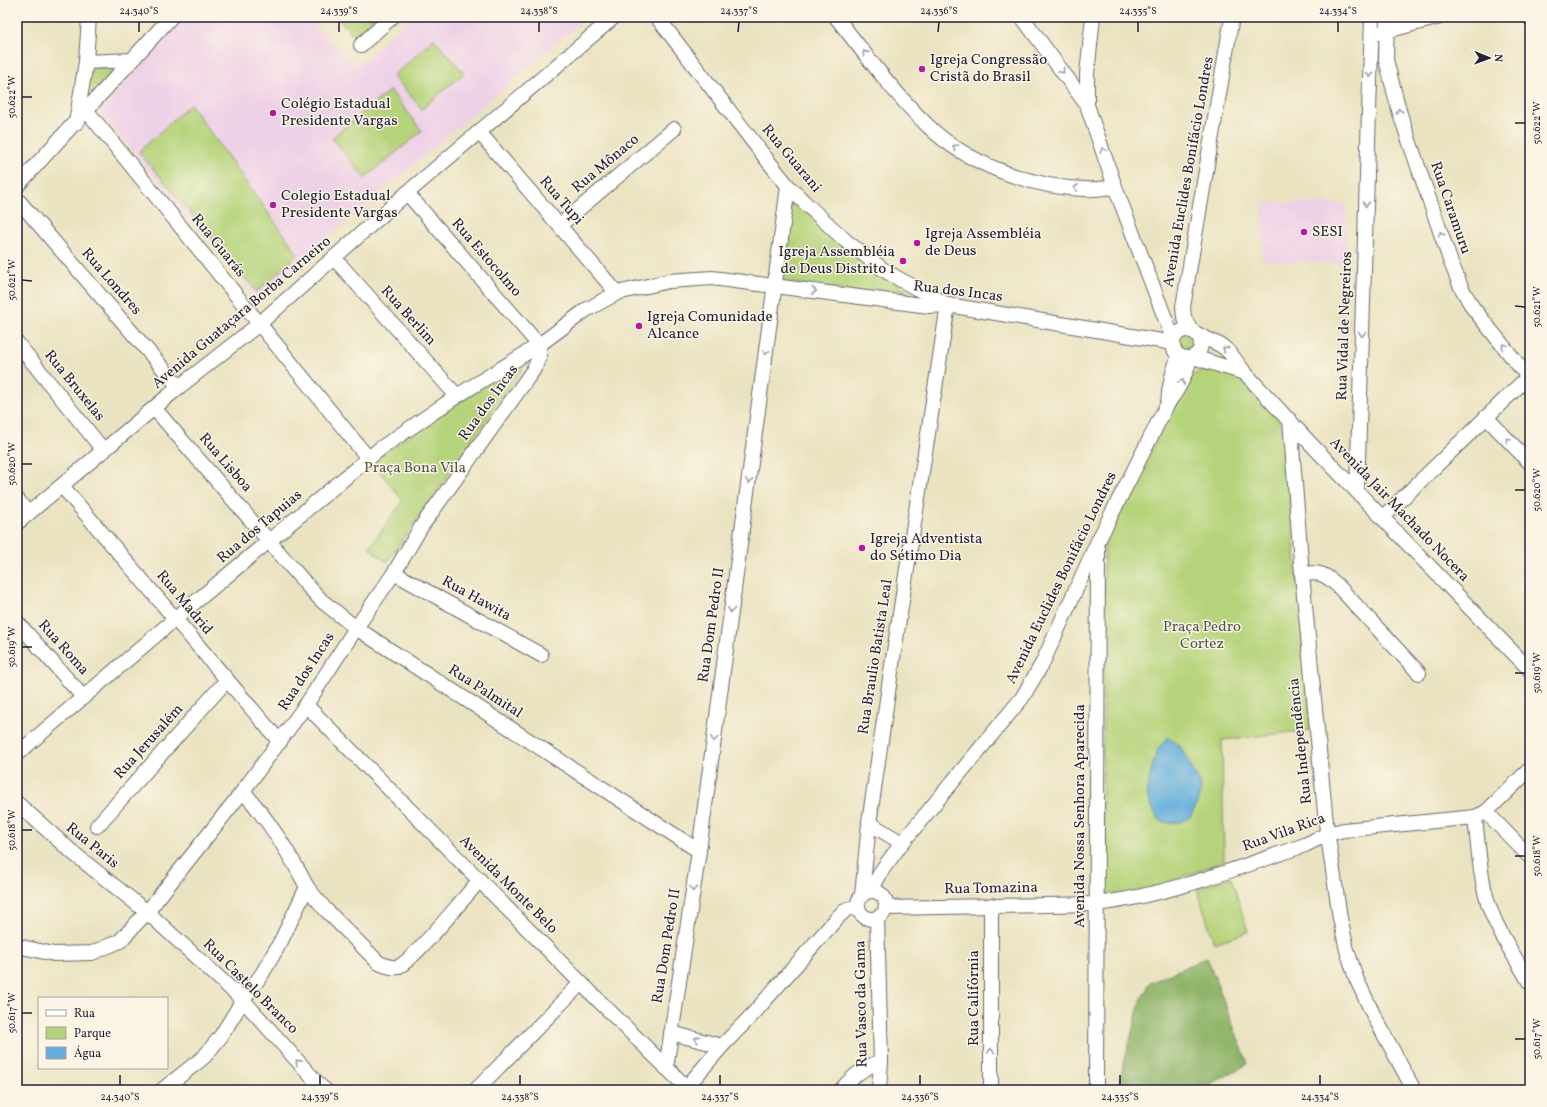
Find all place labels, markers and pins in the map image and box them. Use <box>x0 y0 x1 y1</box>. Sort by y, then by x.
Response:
place label: Igreja Congressão Cristã do Brasil <box>930 50 1047 88</box>
marker: Igreja Congressão Cristã do Brasil <box>917 64 927 74</box>
place label: Colégio Estadual Presidente Vargas <box>281 94 398 132</box>
marker: Colégio Estadual Presidente Vargas <box>268 108 278 118</box>
place label: Colegio Estadual Presidente Vargas <box>281 186 398 224</box>
marker: Colegio Estadual Presidente Vargas <box>268 200 278 210</box>
place label: SESI <box>1312 222 1343 243</box>
place label: Igreja Assembléia de Deus <box>925 224 1042 262</box>
marker: SESI <box>1299 227 1309 237</box>
marker: Igreja Assembléia de Deus <box>912 238 922 248</box>
place label: Igreja Assembléia de Deus Distrito 1 <box>778 242 895 280</box>
marker: Igreja Assembléia de Deus Distrito 1 <box>898 256 908 266</box>
place label: Igreja Comunidade Alcance <box>647 307 773 345</box>
marker: Igreja Comunidade Alcance <box>634 321 644 331</box>
place label: Igreja Adventista do Sétimo Dia <box>870 529 983 567</box>
marker: Igreja Adventista do Sétimo Dia <box>857 543 867 553</box>

